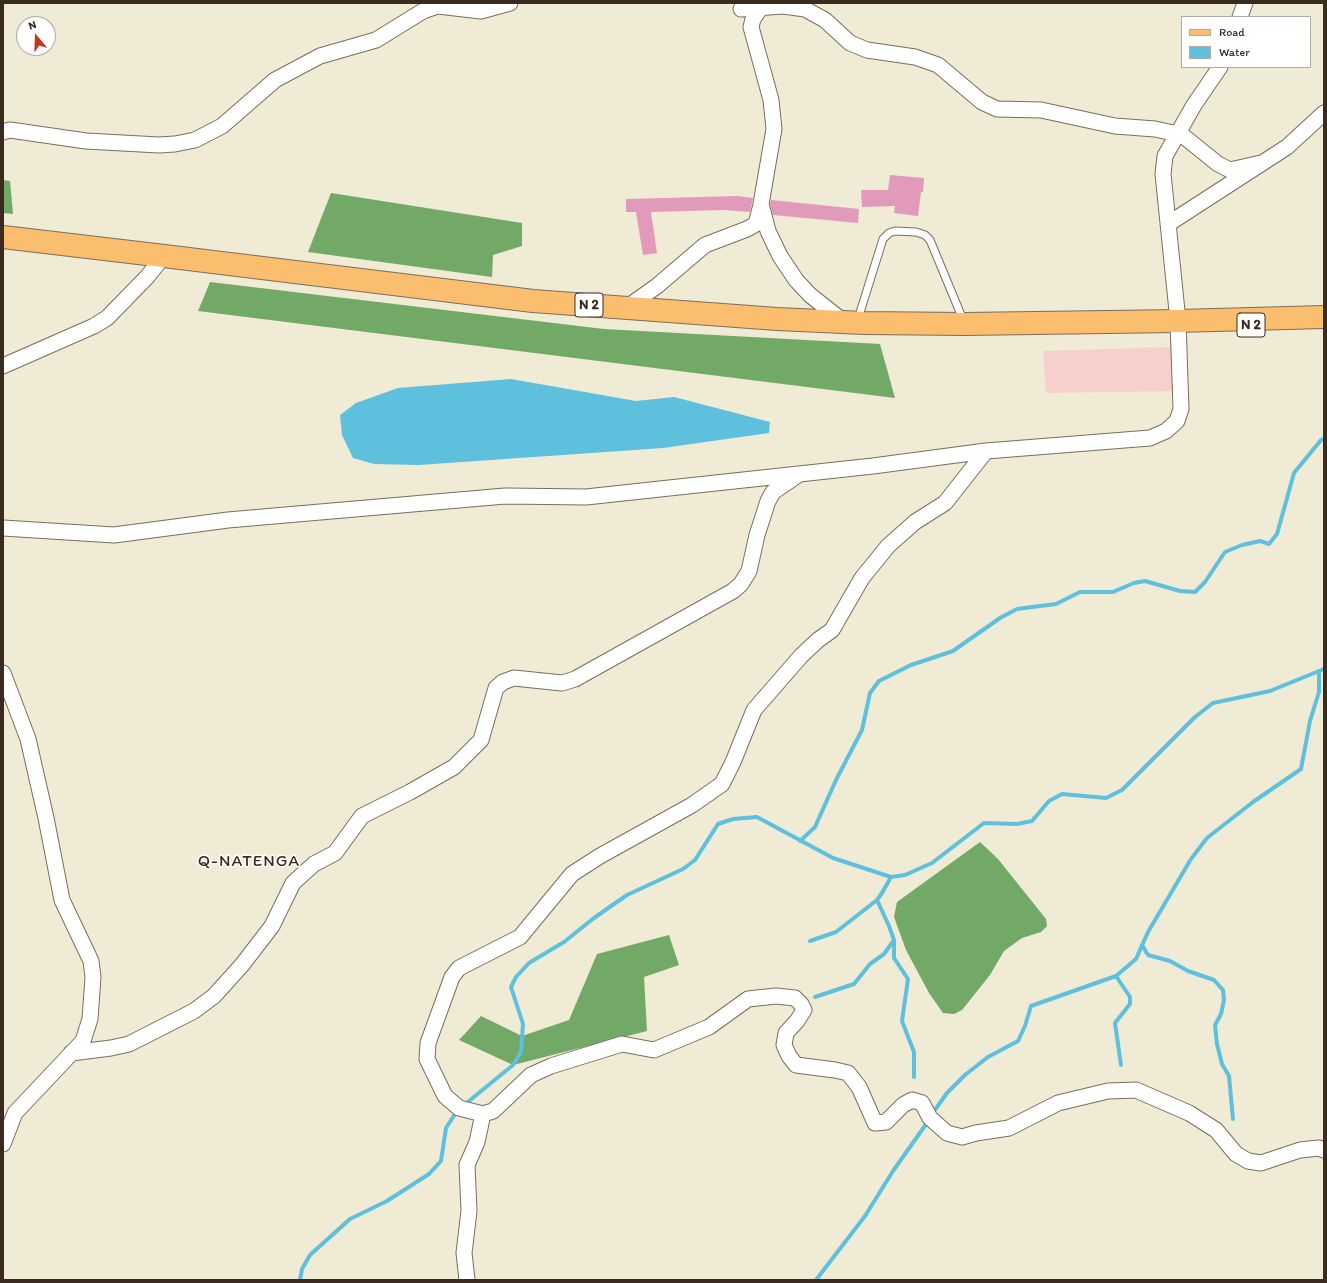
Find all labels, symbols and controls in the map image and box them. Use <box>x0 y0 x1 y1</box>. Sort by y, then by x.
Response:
north arrow <box>16 16 56 56</box>
legend <box>1181 16 1311 68</box>
text: N <box>27 18 38 32</box>
text: Road <box>1219 25 1245 39</box>
text: Water <box>1219 45 1250 59</box>
road number: N 2 <box>575 293 603 317</box>
road number: N 2 <box>1237 313 1265 337</box>
district label: Q-NATENGA <box>197 852 301 872</box>

